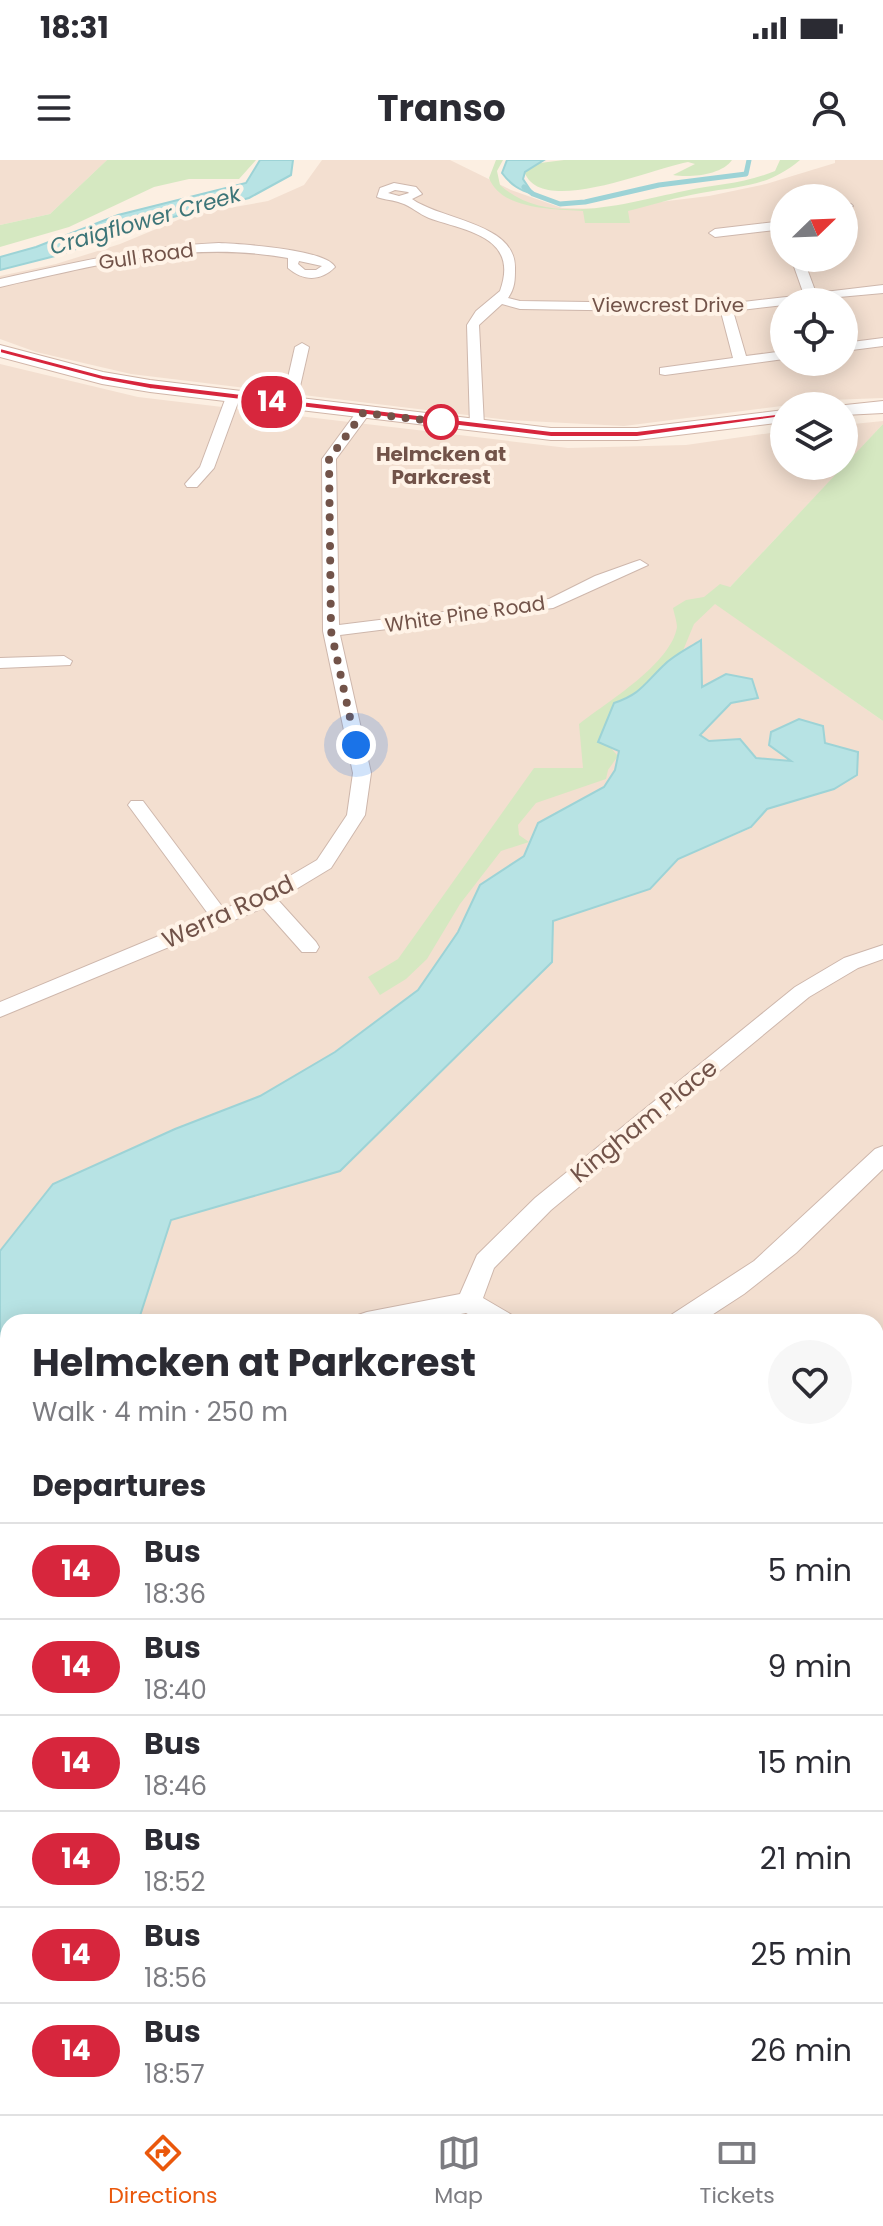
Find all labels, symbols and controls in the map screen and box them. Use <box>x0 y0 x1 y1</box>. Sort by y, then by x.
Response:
text: 18:31 <box>40 6 109 49</box>
text: Transo <box>377 83 506 134</box>
icon: menu <box>32 86 76 130</box>
icon: person <box>807 86 851 130</box>
water label: Craigflower Creek <box>46 178 246 263</box>
north arrow <box>770 184 858 272</box>
map controls <box>770 184 858 480</box>
street label: Gull Road <box>97 235 195 277</box>
button: locate <box>770 288 858 376</box>
street label: Viewcrest Drive <box>592 291 744 319</box>
line badge: 14 <box>236 376 308 428</box>
text: 14 <box>257 382 287 421</box>
button: layers <box>770 392 858 480</box>
marker: Helmcken at Parkcrest <box>424 405 458 439</box>
place label: Helmcken at Parkcrest <box>376 440 506 491</box>
street label: White Pine Road <box>383 589 547 639</box>
your location <box>336 725 376 765</box>
street label: Werra Road <box>157 867 299 956</box>
street label: Kingham Place <box>563 1051 724 1190</box>
text: Helmcken at Parkcrest <box>32 1336 476 1389</box>
button: heart <box>768 1340 852 1424</box>
text: Walk · 4 min · 250 m <box>32 1394 288 1430</box>
text: Departures <box>32 1464 206 1507</box>
text: Bus <box>144 1530 201 1573</box>
text: 5 min <box>768 1549 852 1592</box>
text: 14 <box>61 1551 91 1590</box>
text: 18:36 <box>144 1576 206 1612</box>
text: Bus <box>144 1626 201 1669</box>
text: 9 min <box>768 1645 852 1688</box>
text: 14 <box>61 1647 91 1686</box>
text: 18:40 <box>144 1672 207 1708</box>
text: Bus <box>144 1722 201 1765</box>
text: 15 min <box>758 1741 852 1784</box>
text: 14 <box>61 1743 91 1782</box>
text: 18:46 <box>144 1768 207 1804</box>
text: Bus <box>144 1818 201 1861</box>
text: 21 min <box>760 1837 852 1880</box>
text: 14 <box>61 1839 91 1878</box>
text: 18:52 <box>144 1864 206 1900</box>
text: Bus <box>144 1914 201 1957</box>
text: 25 min <box>750 1933 852 1976</box>
text: 14 <box>61 1935 91 1974</box>
text: 18:56 <box>144 1960 207 1996</box>
text: Bus <box>144 2010 201 2053</box>
text: 26 min <box>750 2029 852 2072</box>
text: 14 <box>61 2031 91 2070</box>
text: 18:57 <box>144 2056 205 2092</box>
tab: Directions <box>108 2131 218 2212</box>
tab: Map <box>434 2131 483 2212</box>
tab: Tickets <box>700 2131 775 2212</box>

